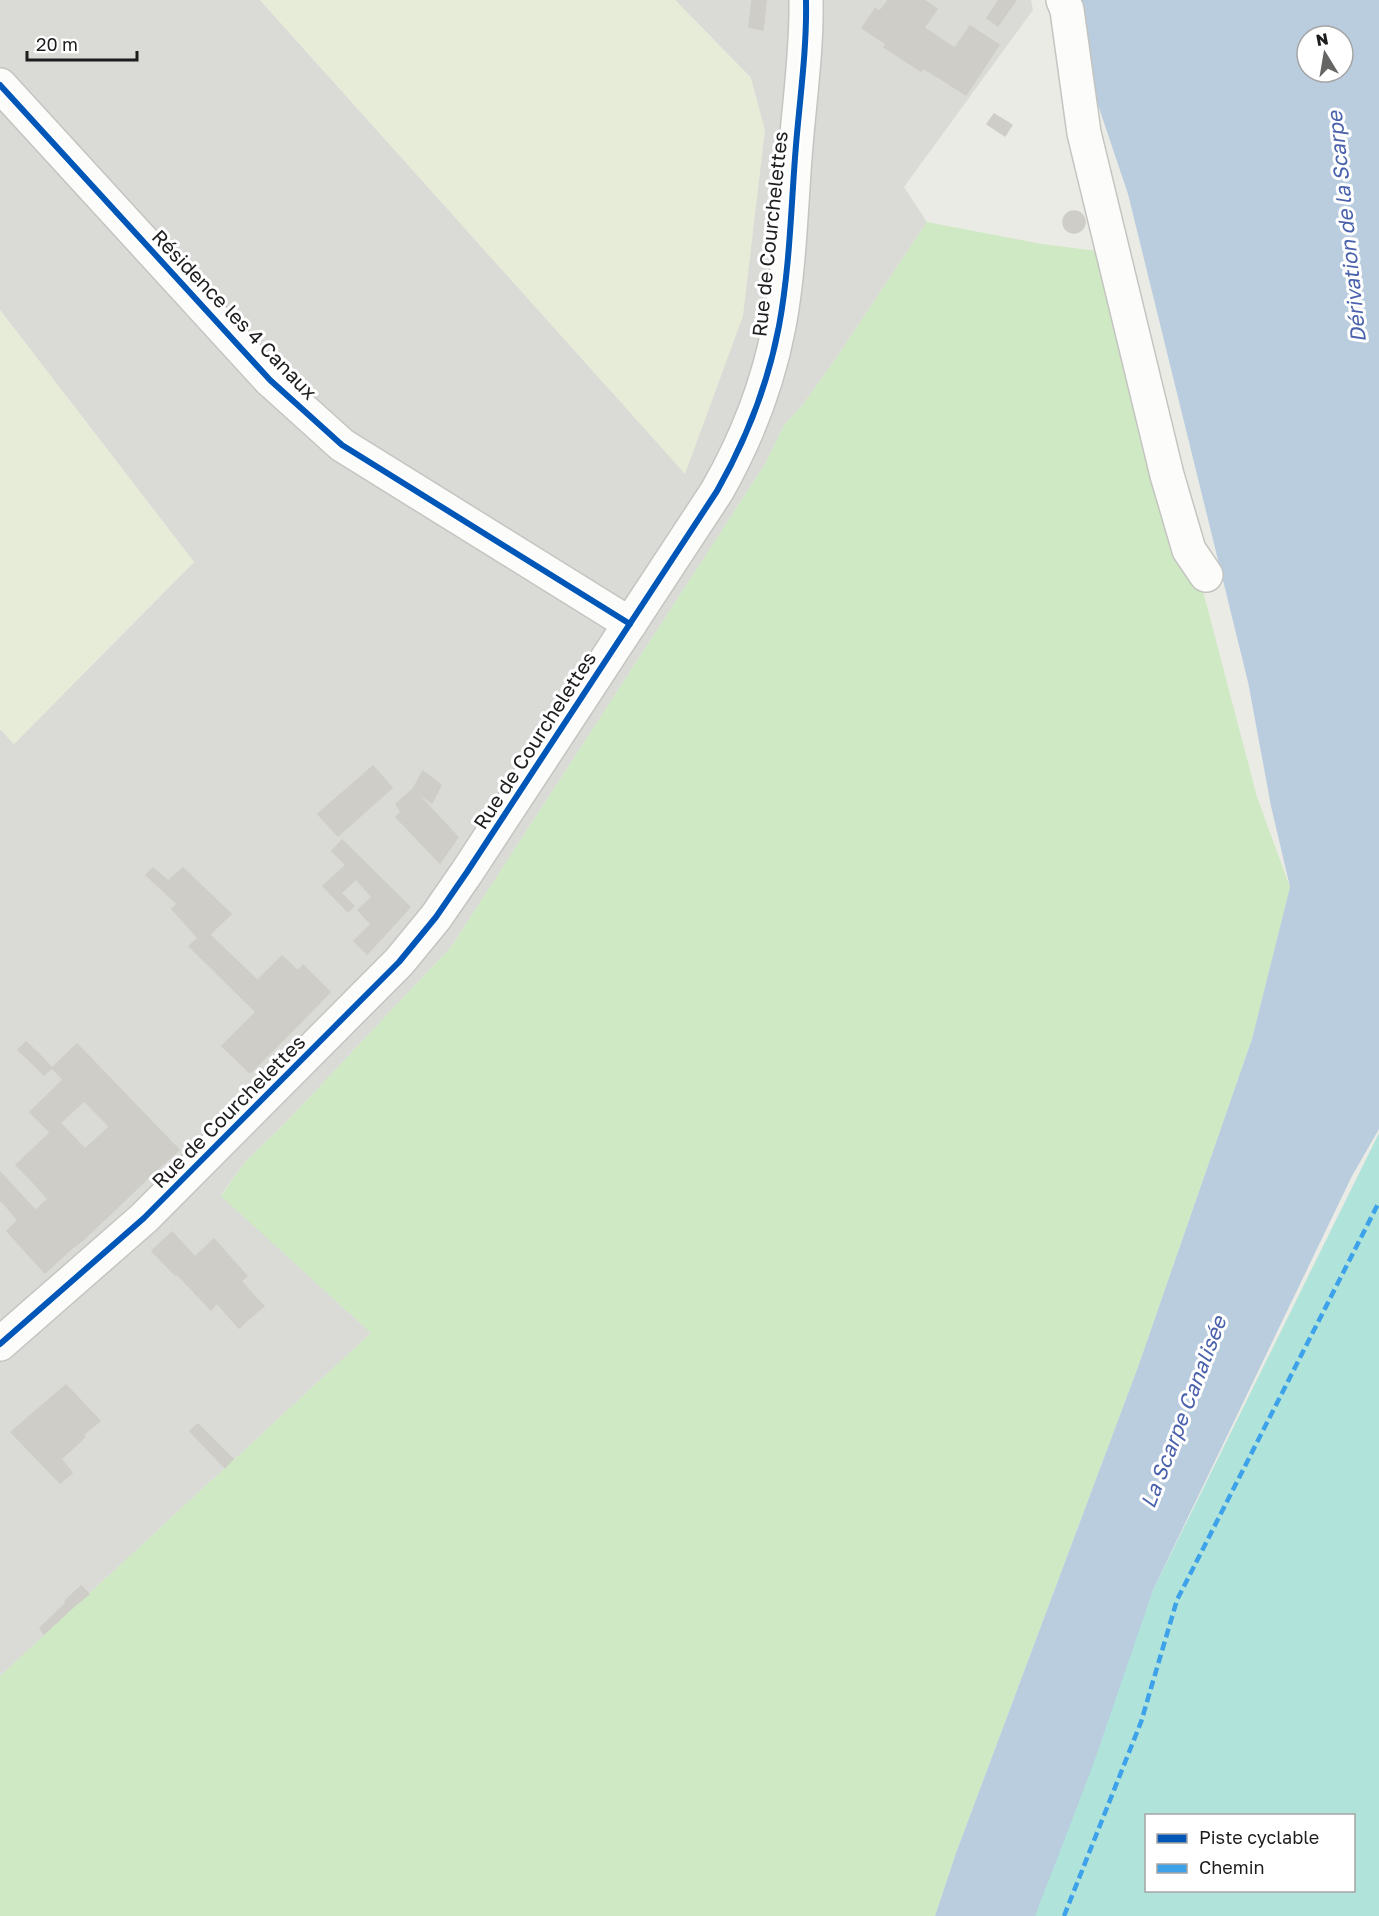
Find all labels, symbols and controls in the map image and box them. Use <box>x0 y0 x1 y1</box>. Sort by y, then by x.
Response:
scale bar <box>27 24 136 62</box>
north arrow <box>1295 24 1355 84</box>
text: N <box>1314 28 1330 50</box>
text: 20 m <box>36 33 78 55</box>
water label: Dérivation de la Scarpe <box>1321 108 1371 344</box>
street label: Rue de Courchelettes <box>746 130 792 338</box>
street label: Résidence les 4 Canaux <box>148 224 322 404</box>
street label: Rue de Courchelettes <box>468 647 600 833</box>
street label: Rue de Courchelettes <box>146 1029 310 1193</box>
water label: La Scarpe Canalisée <box>1134 1311 1232 1512</box>
legend <box>1145 1814 1355 1892</box>
text: Piste cyclable <box>1199 1826 1319 1848</box>
text: Chemin <box>1199 1856 1265 1878</box>

